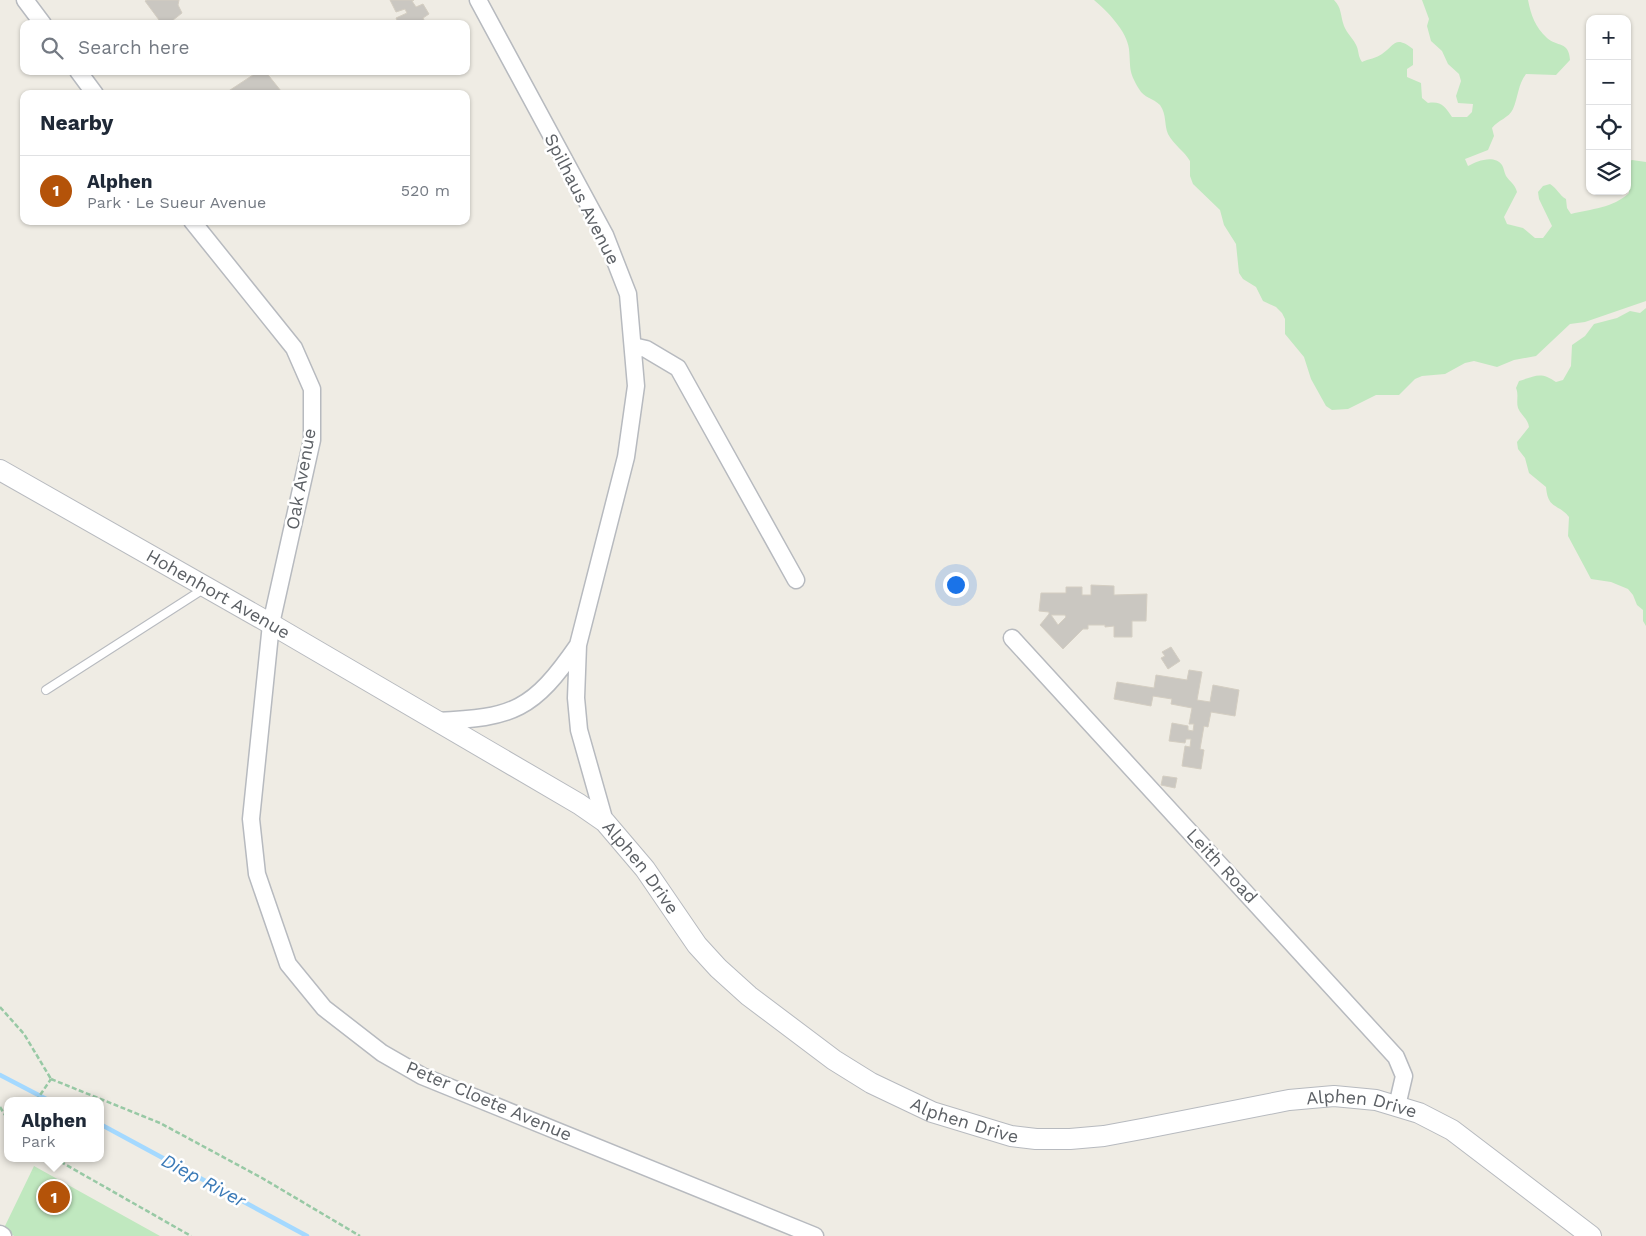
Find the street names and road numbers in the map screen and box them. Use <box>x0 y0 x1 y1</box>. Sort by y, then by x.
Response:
street label: Spilhaus Avenue <box>540 130 624 268</box>
street label: Oak Avenue <box>281 427 320 531</box>
street label: Hohenhort Avenue <box>143 544 294 643</box>
street label: Alphen Drive <box>599 816 684 918</box>
street label: Leith Road <box>1182 824 1262 907</box>
street label: Peter Cloete Avenue <box>403 1056 575 1145</box>
street label: Alphen Drive <box>1305 1085 1420 1122</box>
street label: Alphen Drive <box>907 1092 1020 1147</box>

